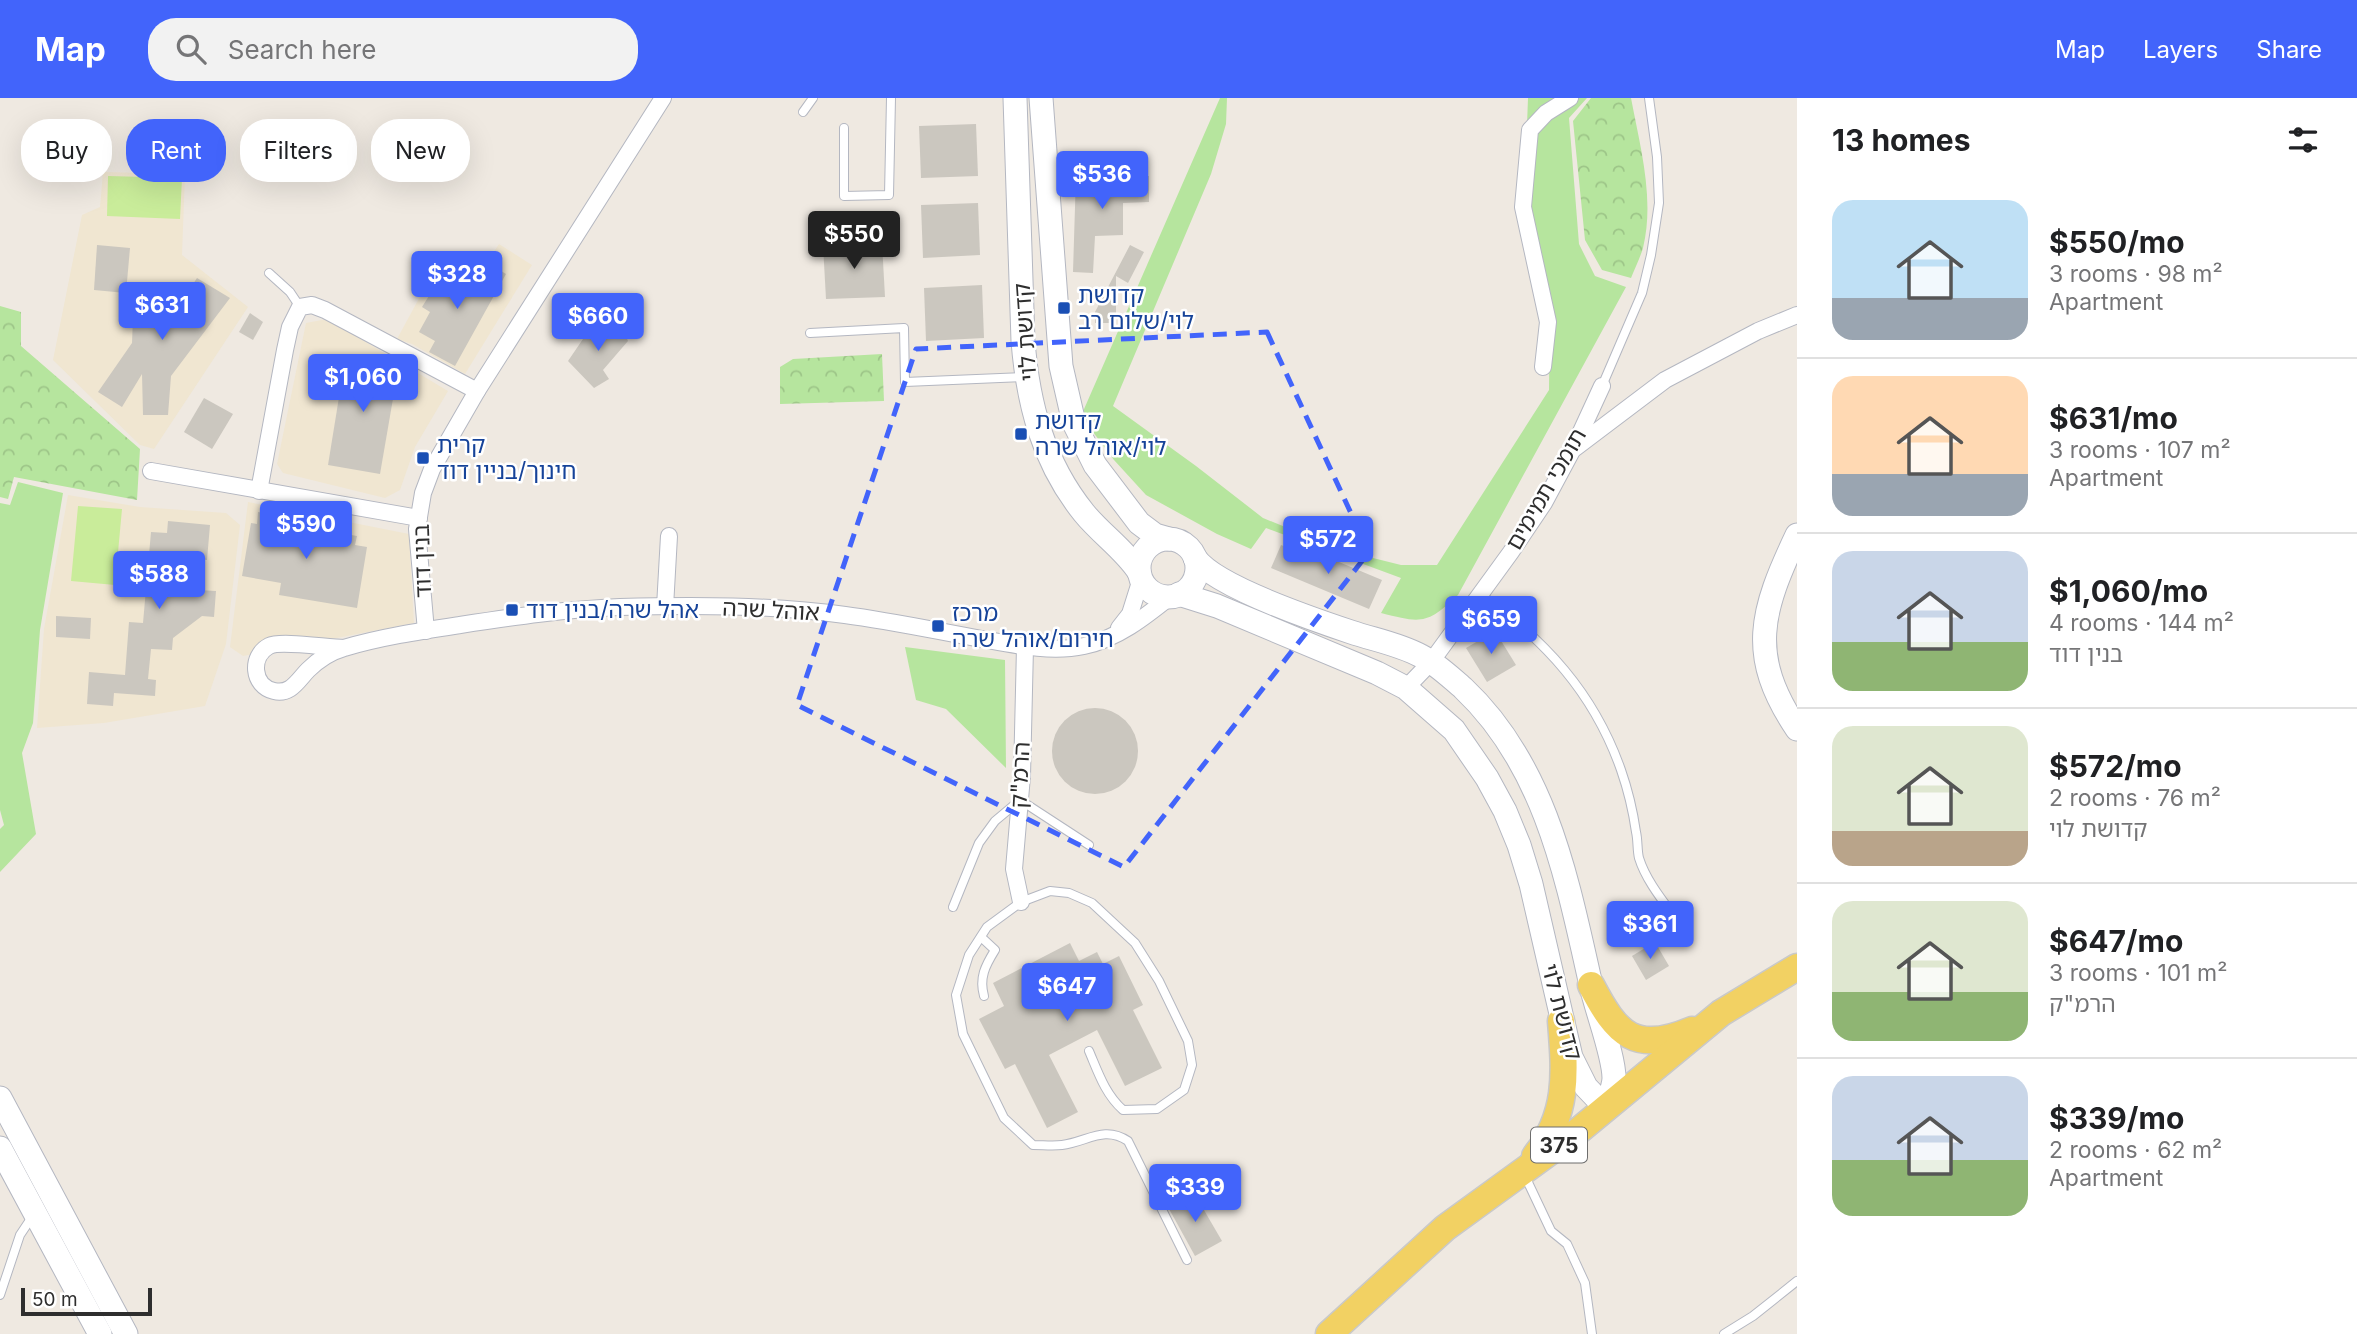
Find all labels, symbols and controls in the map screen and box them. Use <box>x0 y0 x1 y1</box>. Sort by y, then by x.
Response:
search box <box>148 18 638 81</box>
text: Map <box>35 29 106 69</box>
icon: search <box>172 30 210 68</box>
text: Search here <box>228 34 376 65</box>
text: Map <box>2055 35 2105 64</box>
text: Layers <box>2143 35 2218 64</box>
text: Share <box>2256 35 2322 64</box>
chip: Buy <box>21 119 112 182</box>
chip: Rent <box>126 119 226 182</box>
chip: Filters <box>240 119 357 182</box>
chip: New <box>371 119 470 182</box>
icon: filters <box>2284 121 2322 159</box>
text: 13 homes <box>1832 122 1971 158</box>
pin: $536 <box>1061 152 1143 211</box>
text: $536 <box>1072 160 1132 188</box>
pin: $550 <box>813 212 895 271</box>
text: $550 <box>824 220 884 248</box>
text: $550/mo <box>2049 224 2185 260</box>
icon: home <box>1888 228 1972 312</box>
pin: $328 <box>416 252 498 311</box>
text: $328 <box>427 260 487 288</box>
text: 3 rooms · 98 m² <box>2049 260 2223 288</box>
place label: קדושת לוי/שלום רב <box>1078 281 1194 335</box>
pin: $631 <box>121 282 203 342</box>
street label: קדושת לוי <box>1008 282 1042 382</box>
text: Apartment <box>2049 288 2163 316</box>
text: $631 <box>135 291 189 319</box>
pin: $660 <box>557 294 639 353</box>
marker: קדושת לוי/שלום רב <box>1056 300 1072 316</box>
text: $660 <box>568 302 628 330</box>
pin: $1,060 <box>306 354 420 414</box>
text: $1,060 <box>324 363 402 391</box>
text: $631/mo <box>2049 400 2178 436</box>
icon: home <box>1888 404 1972 488</box>
place label: קדושת לוי/אוהל שרה <box>1035 407 1166 461</box>
street label: תומכי תמימים <box>1500 423 1592 555</box>
marker: קדושת לוי/אוהל שרה <box>1013 426 1029 442</box>
place label: קרית חינוך/בניין דוד <box>437 431 577 485</box>
text: 3 rooms · 107 m² <box>2049 436 2231 464</box>
marker: קרית חינוך/בניין דוד <box>415 450 431 466</box>
text: Apartment <box>2049 464 2163 492</box>
pin: $590 <box>265 502 347 561</box>
text: $590 <box>276 510 336 538</box>
pin: $572 <box>1287 517 1369 576</box>
street label: בנין דוד <box>407 523 437 599</box>
text: $572 <box>1299 525 1357 553</box>
pin: $588 <box>118 552 200 611</box>
text: $588 <box>129 560 189 588</box>
text: $1,060/mo <box>2049 573 2208 609</box>
icon: home <box>1888 579 1972 663</box>
street label: אוהל שרה <box>722 593 820 627</box>
place label: אהל שרה/בנין דוד <box>526 596 699 624</box>
pin: $659 <box>1450 596 1532 656</box>
place label: מרכז חירום/אוהל שרה <box>952 599 1114 653</box>
marker: אהל שרה/בנין דוד <box>504 602 520 618</box>
text: $659 <box>1461 605 1521 633</box>
text: 4 rooms · 144 m² <box>2049 609 2234 637</box>
marker: מרכז חירום/אוהל שרה <box>930 618 946 634</box>
text: בנין דוד <box>2049 640 2123 668</box>
street label: הרמ"ק <box>1004 741 1036 809</box>
text: $572/mo <box>2049 748 2182 784</box>
icon: home <box>1888 754 1972 838</box>
text: 2 rooms · 76 m² <box>2049 784 2221 812</box>
text: קדושת לוי <box>2049 815 2148 843</box>
pin: $361 <box>1609 902 1691 961</box>
text: $361 <box>1623 910 1677 938</box>
text: $647/mo <box>2049 923 2183 959</box>
icon: home <box>1888 929 1972 1013</box>
text: 3 rooms · 101 m² <box>2049 959 2227 987</box>
street label: קדושת לוי <box>1536 961 1588 1063</box>
pin: $647 <box>1026 964 1108 1023</box>
text: $647 <box>1038 972 1096 1000</box>
text: הרמ"ק <box>2049 990 2116 1018</box>
text: $339/mo <box>2049 1100 2184 1136</box>
icon: home <box>1888 1104 1972 1188</box>
road number: 375 <box>1531 1128 1587 1162</box>
text: 2 rooms · 62 m² <box>2049 1136 2222 1164</box>
pin: $339 <box>1154 1164 1236 1224</box>
text: Apartment <box>2049 1164 2163 1192</box>
text: $339 <box>1165 1173 1225 1201</box>
scale bar <box>21 1285 152 1317</box>
text: 50 m <box>32 1288 78 1311</box>

